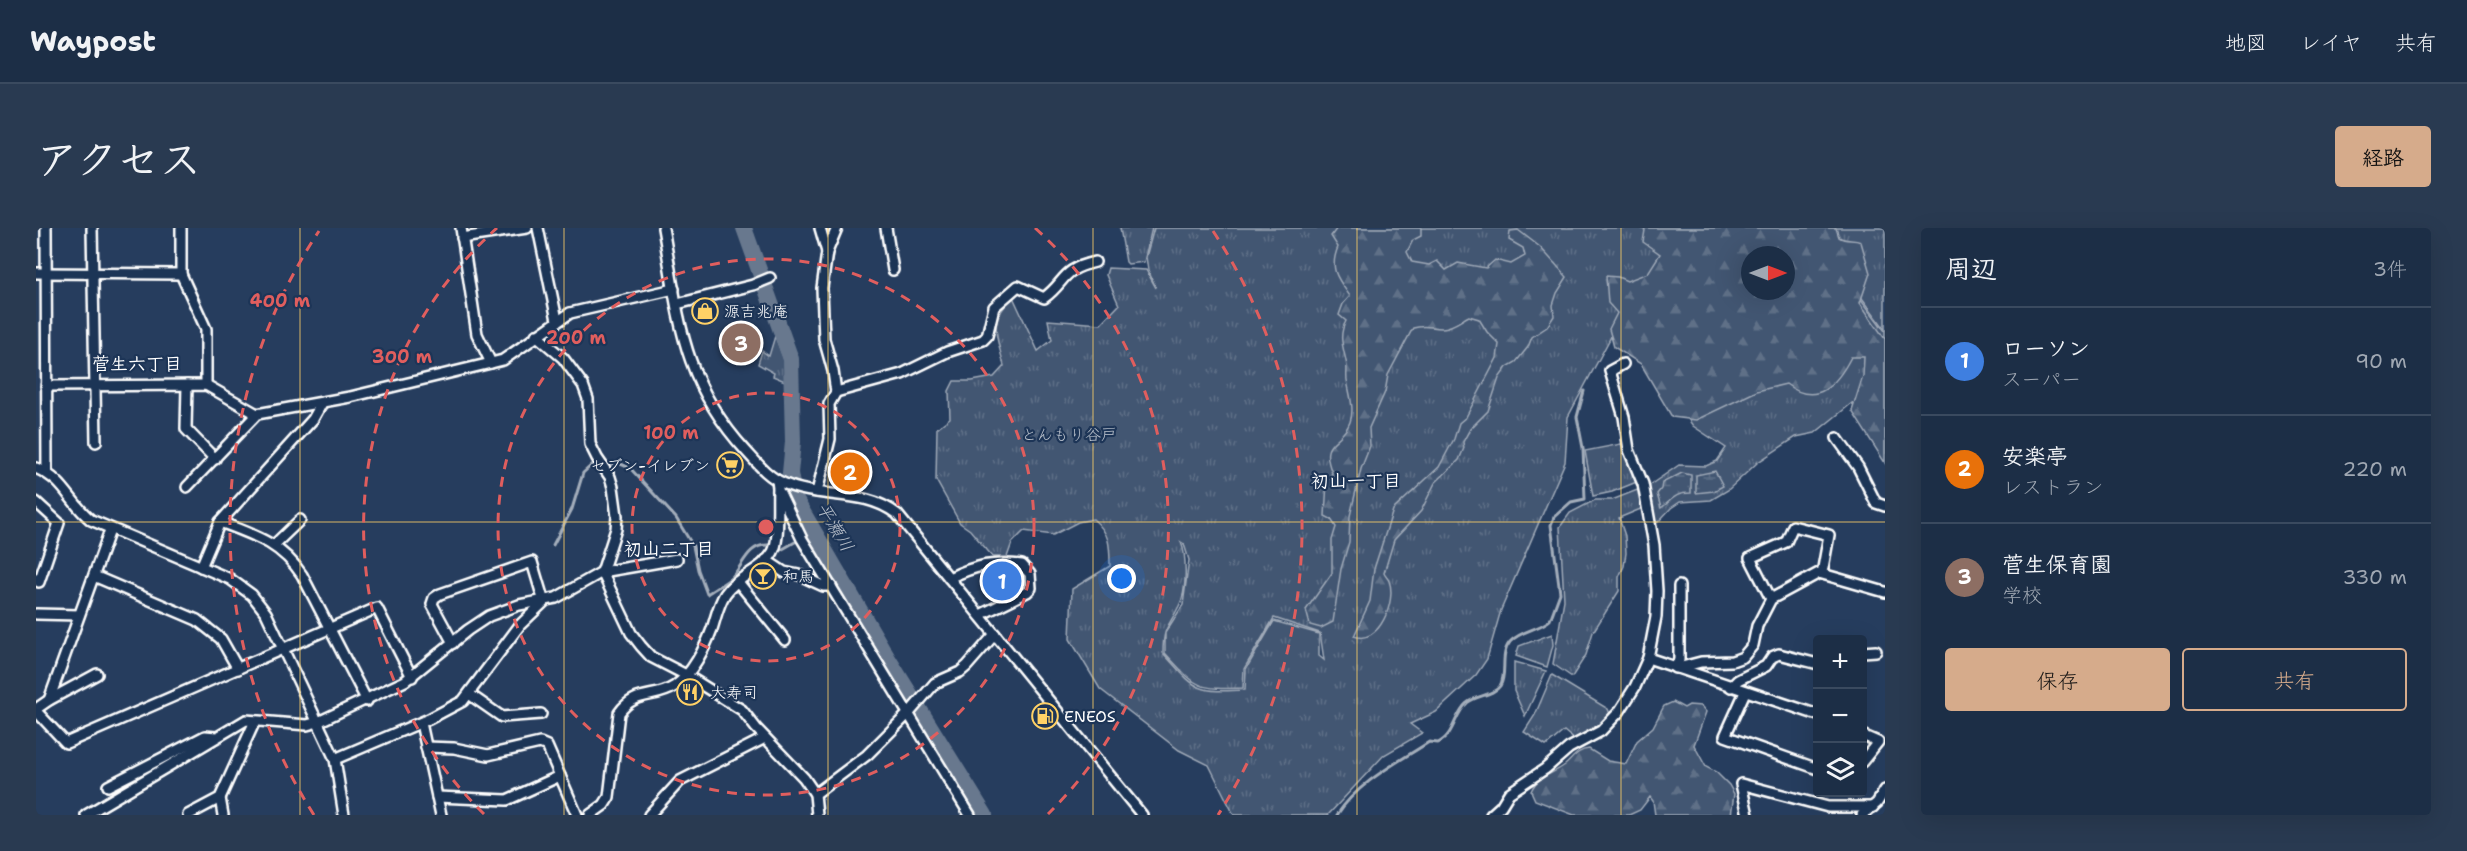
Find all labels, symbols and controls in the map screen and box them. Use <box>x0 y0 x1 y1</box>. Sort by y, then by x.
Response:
text: Waypost <box>30 22 156 60</box>
text: 地図 <box>2225 29 2267 57</box>
text: レイヤ <box>2300 29 2362 57</box>
text: 共有 <box>2395 29 2437 57</box>
button: 経路 <box>2335 126 2431 187</box>
text: アクセス <box>36 131 201 187</box>
north arrow <box>1741 246 1795 300</box>
text: 周辺 <box>1945 251 1997 286</box>
text: 3件 <box>2373 256 2407 282</box>
text: 400 m <box>250 289 311 313</box>
shop icon: 源吉兆庵 <box>690 296 720 326</box>
place label: 源吉兆庵 <box>724 301 788 322</box>
pin: 3 <box>722 320 760 366</box>
text: 200 m <box>546 326 607 350</box>
text: ローソン <box>2002 334 2090 363</box>
text: 300 m <box>372 345 433 369</box>
text: 1 <box>1960 348 1969 374</box>
text: 90 m <box>2355 348 2407 374</box>
district label: 菅生六丁目 <box>92 352 182 376</box>
text: スーパー <box>2002 366 2081 392</box>
text: 100 m <box>643 421 699 445</box>
park label: とんもり谷戸 <box>1021 424 1117 445</box>
text: 安楽亭 <box>2002 442 2068 471</box>
supermarket icon: セブン-イレブン <box>715 450 745 480</box>
pin: 2 <box>830 450 870 494</box>
place label: セブン-イレブン <box>590 455 710 476</box>
text: 2 <box>1958 456 1972 482</box>
text: 220 m <box>2343 456 2407 482</box>
district label: 初山一丁目 <box>1311 469 1401 493</box>
text: レストラン <box>2002 474 2104 500</box>
water label: 平瀬川 <box>811 498 859 556</box>
centre of rings <box>756 517 776 537</box>
district label: 初山二丁目 <box>624 537 714 561</box>
text: 菅生保育園 <box>2002 550 2112 579</box>
pin: 1 <box>982 558 1022 604</box>
bar icon: 和馬 <box>748 561 778 591</box>
your location <box>1107 564 1136 593</box>
text: 3 <box>1958 564 1972 590</box>
text: 330 m <box>2343 564 2407 590</box>
place label: 和馬 <box>782 566 814 587</box>
text: 学校 <box>2002 582 2042 608</box>
map controls <box>1813 635 1867 797</box>
button: + <box>1813 635 1867 689</box>
button: 保存 <box>1945 648 2170 711</box>
button: 共有 <box>2182 648 2407 711</box>
restaurant icon: 大寿司 <box>675 677 705 707</box>
place label: 大寿司 <box>710 682 758 703</box>
button: − <box>1813 689 1867 743</box>
fuel station icon: ENEOS <box>1030 701 1060 731</box>
place label: ENEOS <box>1064 706 1116 727</box>
button: layers <box>1813 743 1867 797</box>

